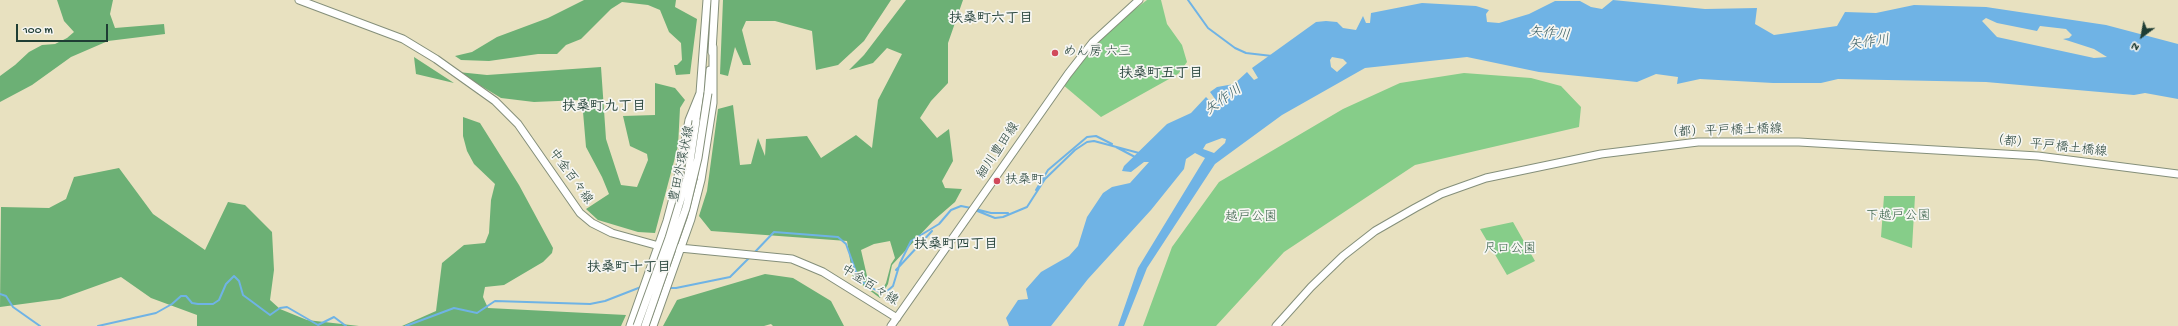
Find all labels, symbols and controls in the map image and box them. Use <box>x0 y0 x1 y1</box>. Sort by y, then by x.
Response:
district label: 扶桑町六丁目 <box>949 12 1033 28</box>
scale bar <box>18 16 110 42</box>
north arrow <box>2122 16 2162 56</box>
text: 100 m <box>23 24 53 38</box>
water label: 矢作川 <box>1527 25 1571 45</box>
water label: 矢作川 <box>1847 33 1891 55</box>
text: N <box>2129 39 2142 53</box>
place label: めん房 六三 <box>1063 45 1131 61</box>
marker: めん房 六三 <box>1050 48 1060 58</box>
district label: 扶桑町五丁目 <box>1119 67 1203 83</box>
water label: 矢作川 <box>1202 82 1246 120</box>
district label: 扶桑町九丁目 <box>562 100 646 116</box>
street label: 細川豊田線 <box>974 120 1024 182</box>
street label: （都）平戸橋土橋線 <box>1665 122 1783 142</box>
street label: 豊田外環状線 <box>667 124 699 204</box>
street label: （都）平戸橋土橋線 <box>1990 133 2108 161</box>
street label: 中金百々線 <box>545 146 595 208</box>
place label: 扶桑町 <box>1005 173 1044 189</box>
marker: 扶桑町 <box>992 176 1002 186</box>
park label: 下越戸公園 <box>1866 209 1930 225</box>
park label: 越戸公園 <box>1225 210 1277 226</box>
district label: 扶桑町四丁目 <box>914 238 998 254</box>
park label: 尺口公園 <box>1484 242 1536 258</box>
district label: 扶桑町十丁目 <box>587 261 671 277</box>
street label: 中金百々線 <box>837 262 901 310</box>

